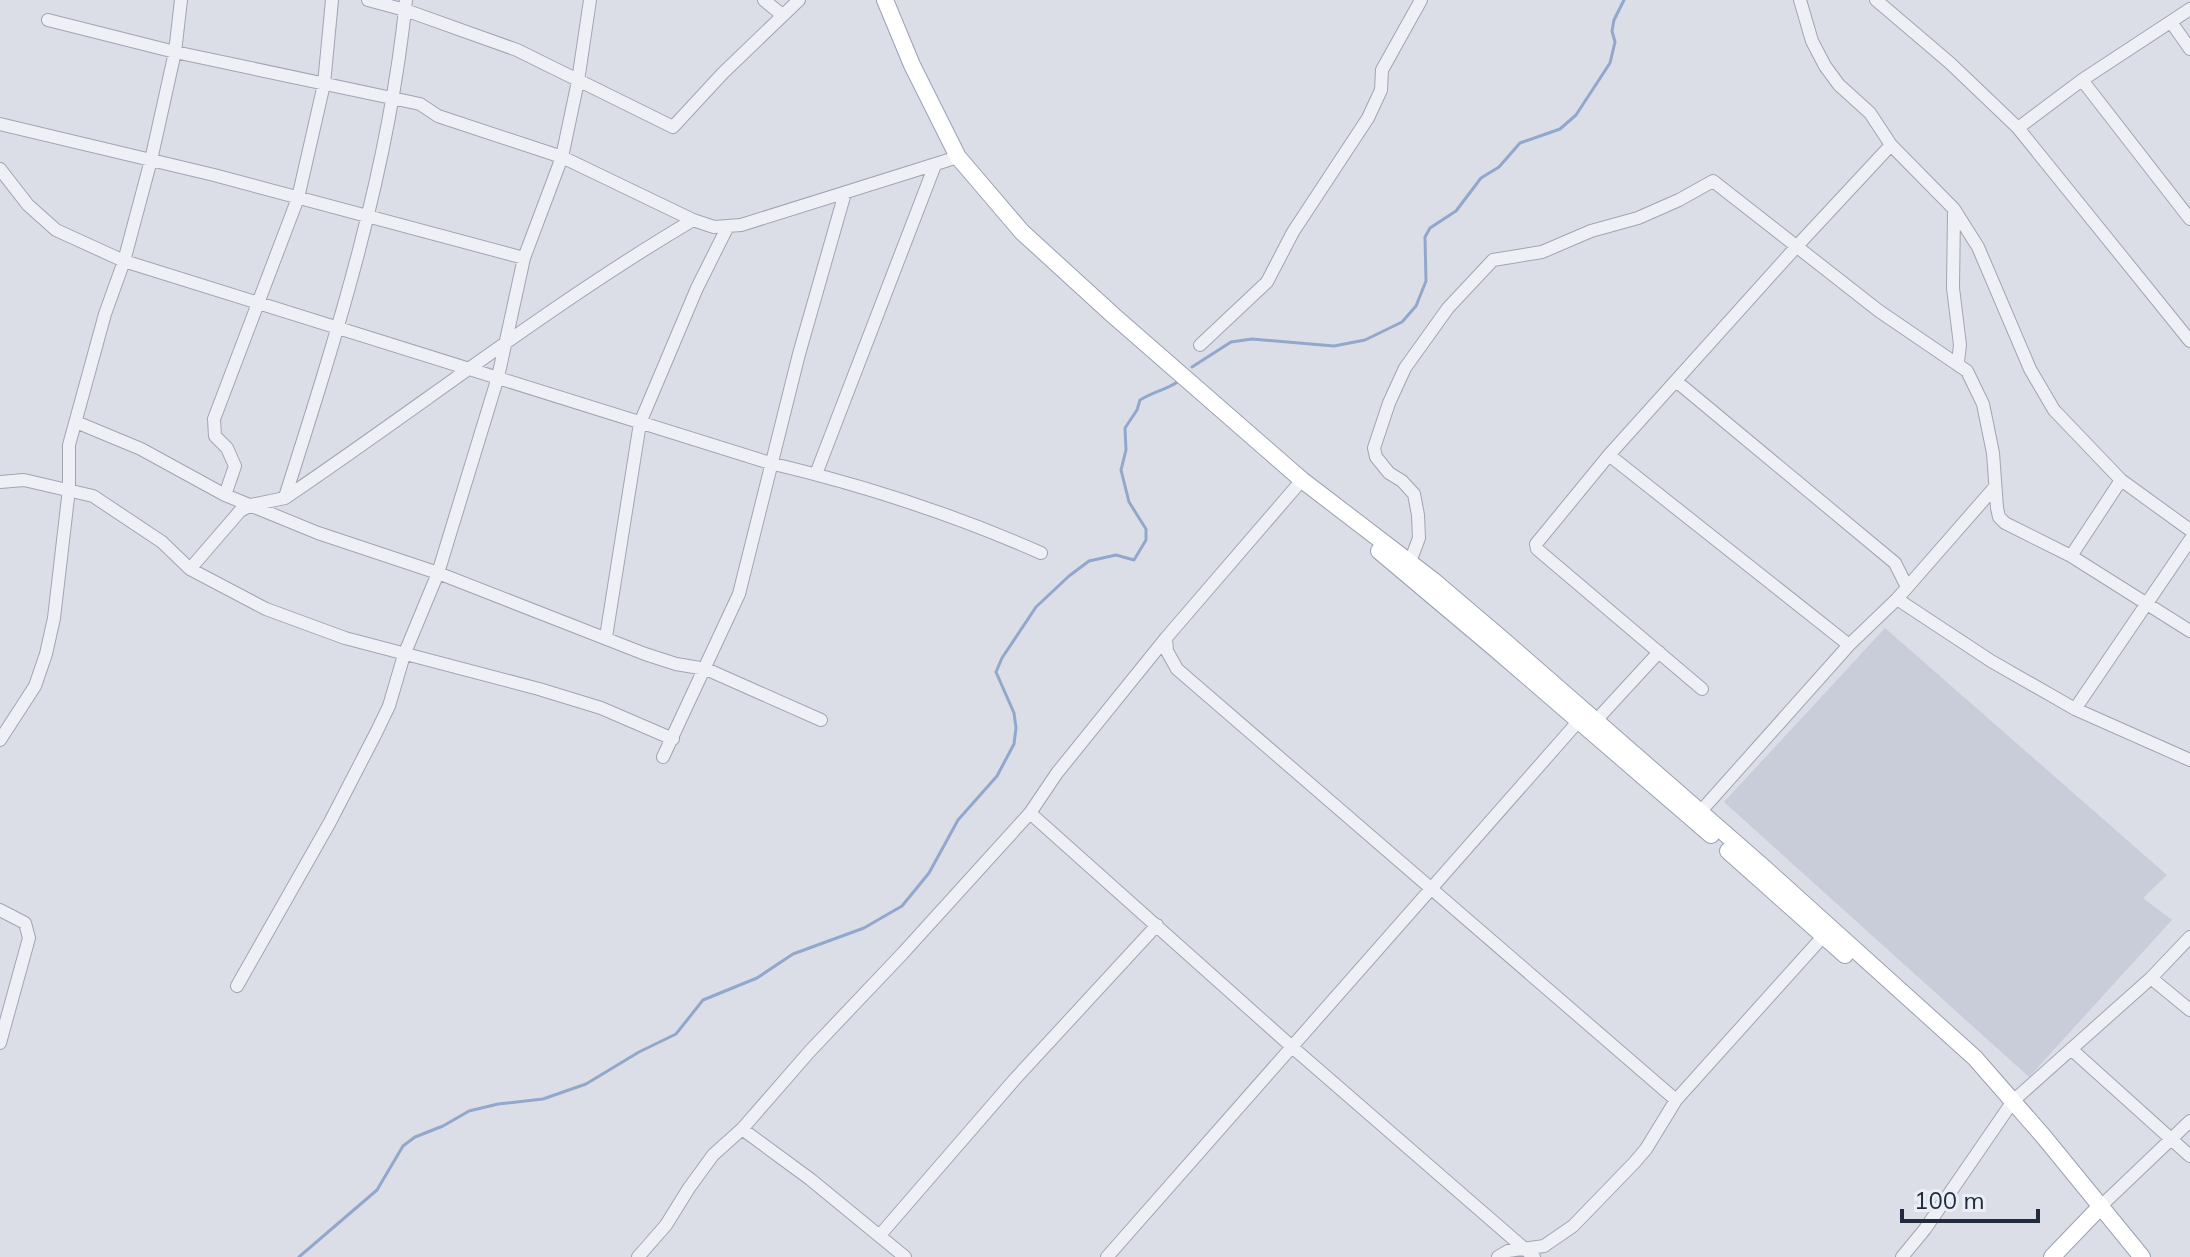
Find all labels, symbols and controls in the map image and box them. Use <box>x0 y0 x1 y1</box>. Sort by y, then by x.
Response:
scale bar <box>1902 1173 2038 1223</box>
text: 100 m <box>1914 1185 1985 1215</box>

